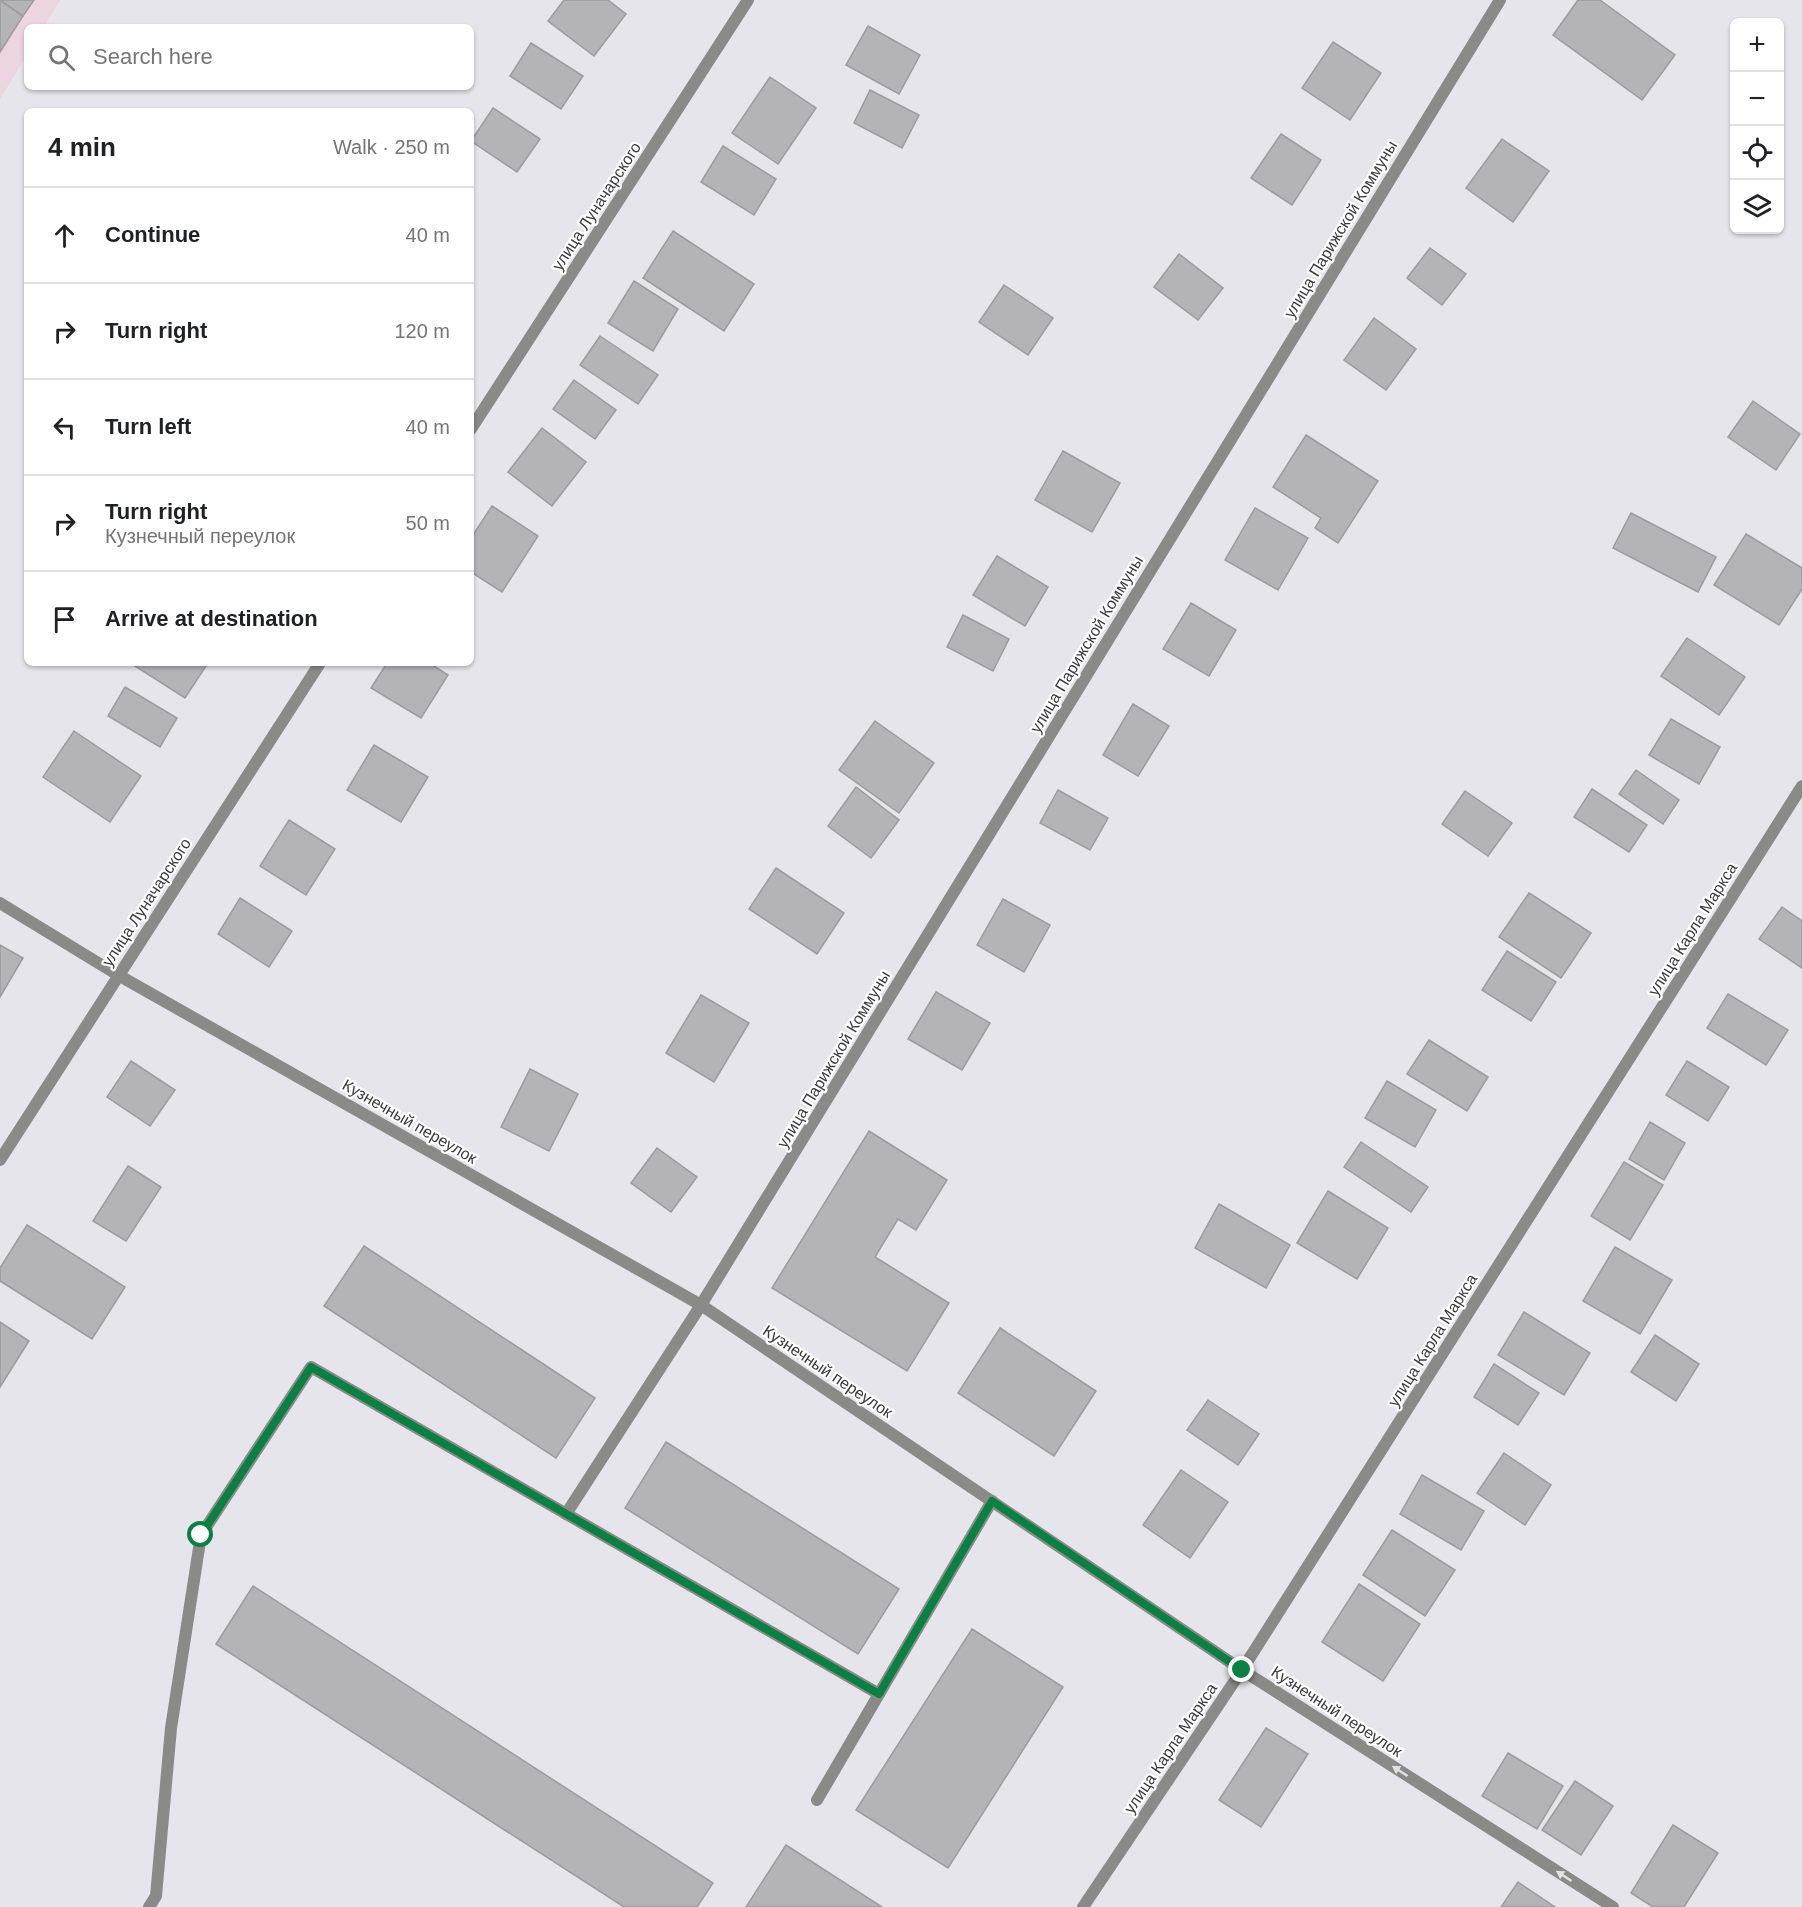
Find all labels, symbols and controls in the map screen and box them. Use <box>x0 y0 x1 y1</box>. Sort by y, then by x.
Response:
map controls <box>1730 18 1784 234</box>
button: + <box>1730 18 1784 72</box>
search box <box>24 24 474 90</box>
icon: search <box>45 41 78 74</box>
text: Search here <box>93 44 213 69</box>
button: − <box>1730 72 1784 126</box>
button: locate <box>1730 126 1784 180</box>
text: 4 min <box>48 132 116 162</box>
text: Walk · 250 m <box>333 136 450 158</box>
street label: улица Парижской Коммуны <box>1281 138 1400 321</box>
street label: улица Луначарского <box>549 139 644 273</box>
button: layers <box>1730 180 1784 234</box>
icon: ahead <box>48 219 81 252</box>
text: Continue <box>105 222 200 247</box>
text: 40 m <box>406 224 450 246</box>
icon: right <box>48 315 81 348</box>
text: Turn right <box>105 318 207 343</box>
text: 120 m <box>394 320 450 342</box>
icon: left <box>48 411 81 444</box>
text: Turn left <box>105 414 191 439</box>
text: 40 m <box>406 416 450 438</box>
text: Turn right <box>105 499 207 524</box>
icon: right <box>48 507 81 540</box>
text: 50 m <box>406 512 450 534</box>
text: Кузнечный переулок <box>105 525 295 547</box>
street label: улица Парижской Коммуны <box>1027 553 1146 736</box>
icon: arrive <box>48 603 81 636</box>
text: Arrive at destination <box>105 606 318 631</box>
street label: улица Луначарского <box>99 835 194 969</box>
street label: улица Карла Маркса <box>1645 860 1740 999</box>
street label: улица Парижской Коммуны <box>774 968 893 1151</box>
street label: Кузнечный переулок <box>340 1076 481 1167</box>
street label: улица Карла Маркса <box>1385 1271 1480 1410</box>
street label: Кузнечный переулок <box>760 1322 896 1422</box>
route start <box>187 1521 213 1547</box>
route end <box>1228 1656 1254 1682</box>
street label: Кузнечный переулок <box>1268 1663 1406 1761</box>
street label: улица Карла Маркса <box>1121 1680 1220 1816</box>
one-way arrow <box>1392 1765 1408 1776</box>
one-way arrow <box>1556 1870 1572 1881</box>

